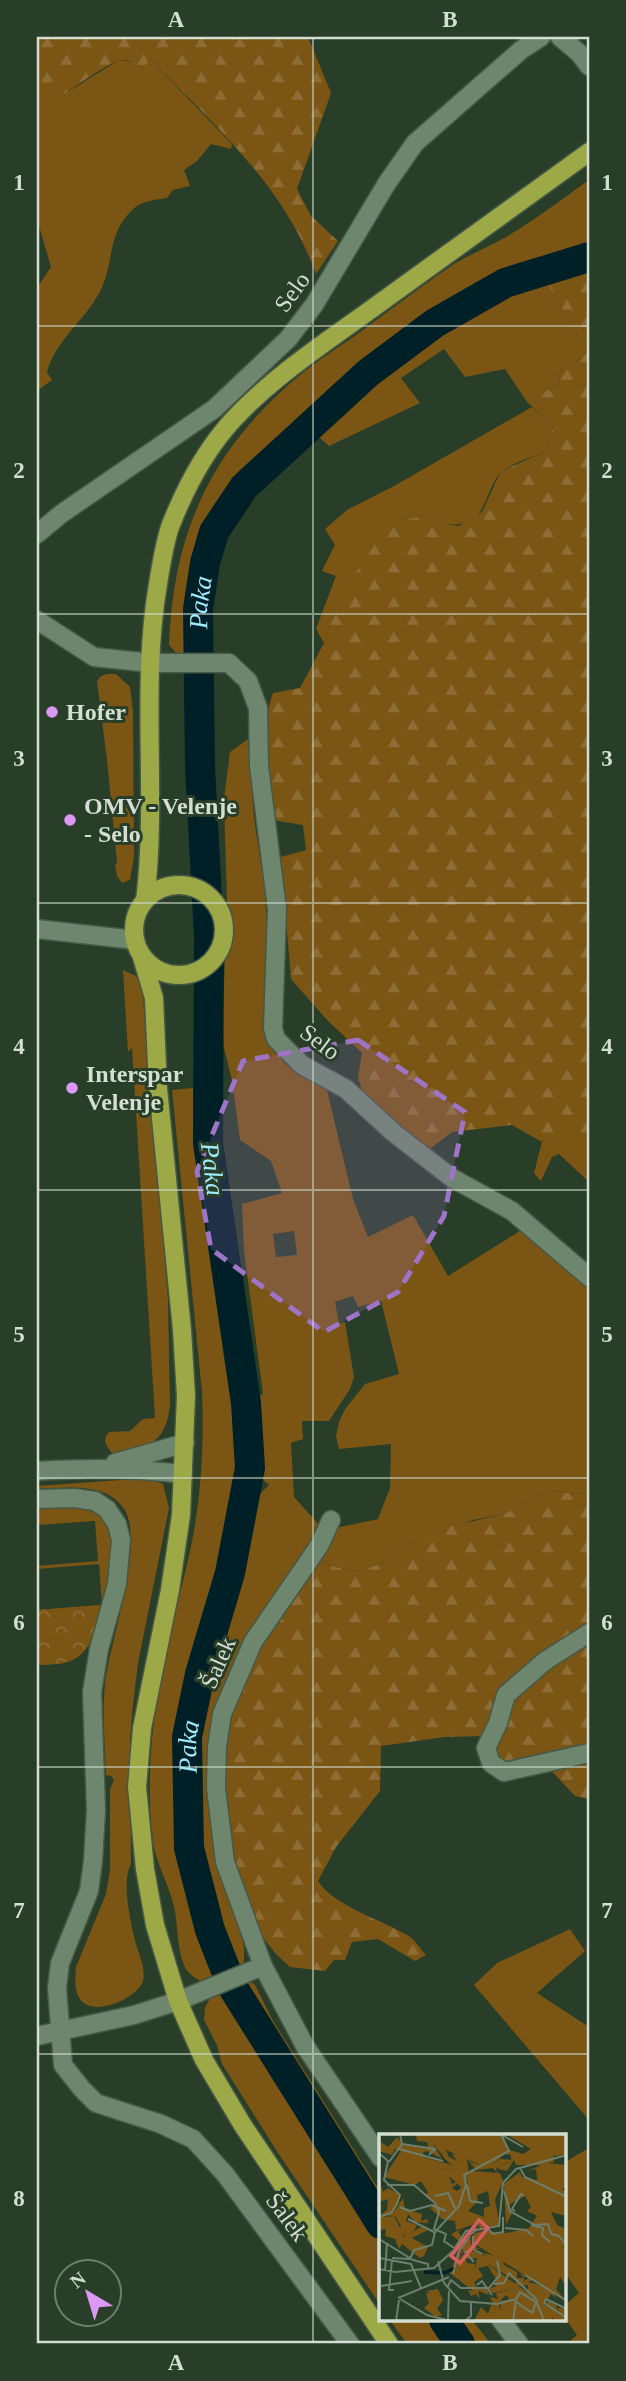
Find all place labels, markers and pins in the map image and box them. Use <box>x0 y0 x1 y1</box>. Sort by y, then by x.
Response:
place label: Hofer <box>66 699 126 725</box>
marker: Hofer <box>44 704 60 720</box>
place label: OMV - Velenje - Selo <box>84 793 237 847</box>
marker: OMV - Velenje - Selo <box>62 812 78 828</box>
place label: Interspar Velenje <box>86 1061 184 1115</box>
marker: Interspar Velenje <box>64 1080 80 1096</box>

